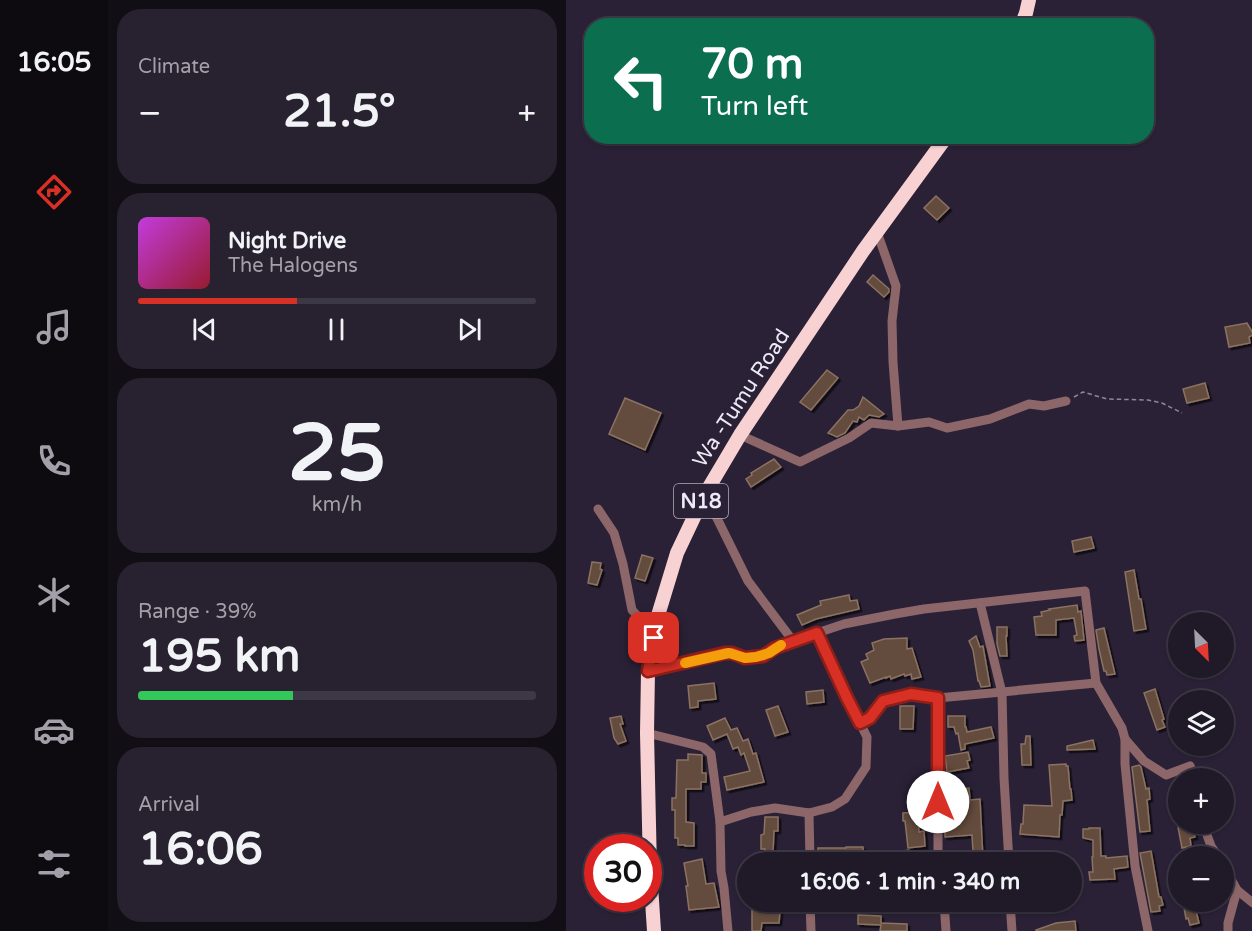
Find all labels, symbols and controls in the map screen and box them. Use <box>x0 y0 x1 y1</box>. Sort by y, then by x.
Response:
text: 70 m <box>701 39 803 90</box>
icon: left <box>602 42 680 120</box>
text: 16:05 <box>17 46 91 79</box>
text: Climate <box>138 55 210 79</box>
text: 21.5° <box>283 85 396 139</box>
text: Turn left <box>701 90 808 123</box>
text: − <box>138 94 162 133</box>
text: + <box>517 94 536 133</box>
icon: directions <box>33 171 75 213</box>
text: Night Drive <box>228 228 346 254</box>
text: The Halogens <box>228 254 358 278</box>
icon: music <box>33 306 75 348</box>
icon: previous <box>188 313 221 346</box>
icon: pause <box>320 313 353 346</box>
icon: next <box>453 313 486 346</box>
street label: Wa -Tumu Road <box>688 325 795 472</box>
text: 25 <box>288 407 386 501</box>
icon: phone <box>33 440 75 482</box>
road number: N18 <box>674 484 728 518</box>
text: km/h <box>312 493 362 517</box>
icon: climate <box>33 574 75 616</box>
text: Range · 39% <box>138 600 257 624</box>
pin <box>628 612 679 663</box>
north arrow <box>1168 612 1234 678</box>
map controls <box>1168 612 1234 912</box>
icon: arrive <box>637 621 670 654</box>
text: 195 km <box>138 630 300 684</box>
button: layers <box>1168 690 1234 756</box>
icon: car <box>33 709 75 751</box>
button: + <box>1168 768 1234 834</box>
position arrow <box>906 770 970 834</box>
text: Arrival <box>138 793 200 817</box>
text: 16:06 <box>138 823 263 877</box>
speed limit sign: 30 <box>584 834 662 912</box>
icon: filters <box>33 843 75 885</box>
button: − <box>1168 846 1234 912</box>
text: 16:06 · 1 min · 340 m <box>799 869 1020 895</box>

